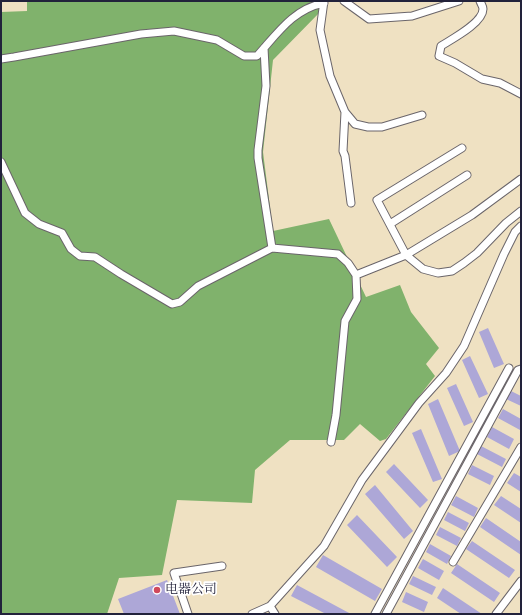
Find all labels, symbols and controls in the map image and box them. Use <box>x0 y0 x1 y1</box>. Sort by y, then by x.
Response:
place label: 电器公司 <box>165 582 217 598</box>
marker: 电器公司 <box>152 585 162 595</box>

